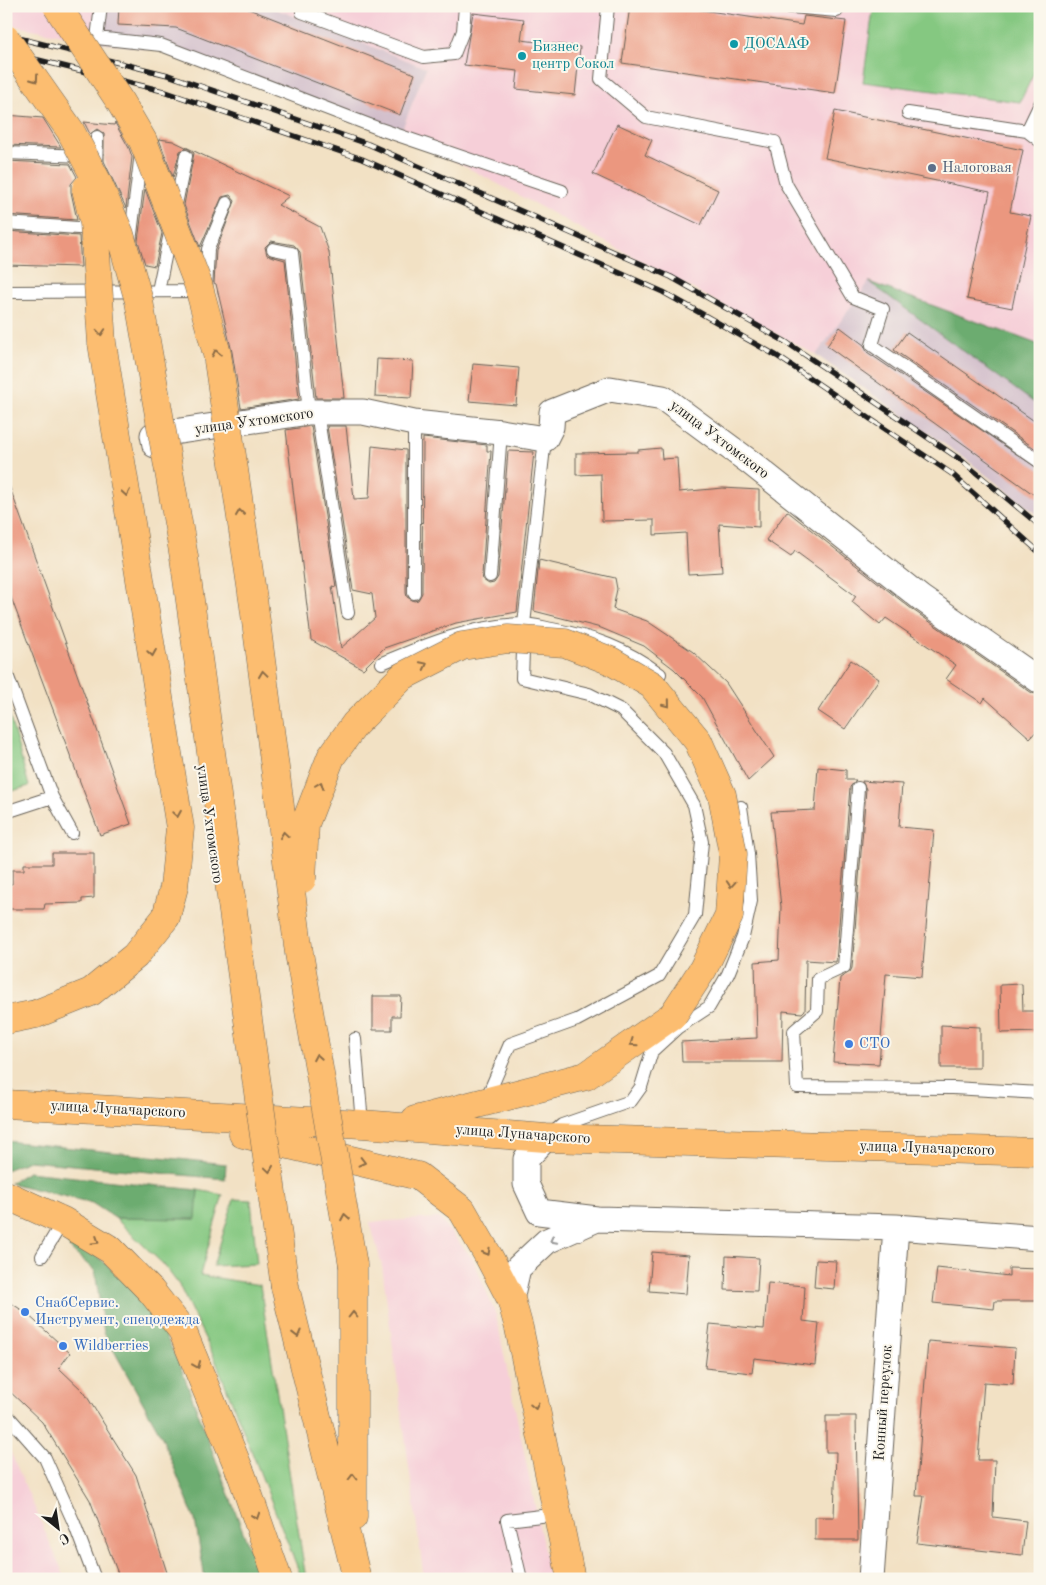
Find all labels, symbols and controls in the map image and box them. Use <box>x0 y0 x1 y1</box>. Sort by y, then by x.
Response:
place label: ДОСААФ <box>744 37 810 52</box>
marker: ДОСААФ <box>728 38 740 50</box>
place label: Бизнес центр Сокол <box>532 40 614 72</box>
marker: Бизнес центр Сокол <box>516 50 528 62</box>
one-way arrow <box>29 73 38 82</box>
place label: Налоговая <box>942 161 1012 176</box>
marker: Налоговая <box>926 162 938 174</box>
one-way arrow <box>96 329 107 337</box>
one-way arrow <box>211 348 222 357</box>
street label: улица Ухтомского <box>667 398 771 482</box>
street label: улица Ухтомского <box>194 406 314 438</box>
one-way arrow <box>120 489 131 497</box>
one-way arrow <box>235 509 246 517</box>
one-way arrow <box>146 649 156 658</box>
one-way arrow <box>419 661 428 671</box>
one-way arrow <box>258 670 268 679</box>
one-way arrow <box>662 698 670 707</box>
street label: улица Ухтомского <box>193 764 225 884</box>
one-way arrow <box>314 781 324 790</box>
one-way arrow <box>172 809 182 818</box>
one-way arrow <box>279 831 290 839</box>
one-way arrow <box>725 881 736 889</box>
one-way arrow <box>629 1037 639 1046</box>
place label: СТО <box>859 1037 890 1052</box>
marker: СТО <box>843 1038 855 1050</box>
one-way arrow <box>313 1053 323 1062</box>
street label: улица Луначарского <box>50 1099 186 1121</box>
street label: улица Луначарского <box>455 1123 591 1147</box>
street label: улица Луначарского <box>859 1139 995 1159</box>
one-way arrow <box>357 1156 366 1167</box>
one-way arrow <box>263 1165 274 1173</box>
one-way arrow <box>340 1213 350 1222</box>
one-way arrow <box>549 1233 558 1244</box>
one-way arrow <box>91 1235 100 1245</box>
one-way arrow <box>480 1247 490 1256</box>
place label: СнабСервис. Инструмент, спецодежда <box>35 1296 200 1328</box>
marker: СнабСервис. Инструмент, спецодежда <box>19 1306 31 1318</box>
one-way arrow <box>348 1311 358 1318</box>
one-way arrow <box>291 1330 302 1339</box>
place label: Wildberries <box>73 1339 149 1354</box>
marker: Wildberries <box>57 1340 69 1352</box>
street label: Конный переулок <box>872 1344 896 1462</box>
one-way arrow <box>190 1360 201 1369</box>
one-way arrow <box>529 1401 540 1410</box>
one-way arrow <box>348 1473 358 1481</box>
north arrow <box>32 1502 82 1552</box>
one-way arrow <box>250 1512 260 1520</box>
text: С <box>56 1530 72 1547</box>

